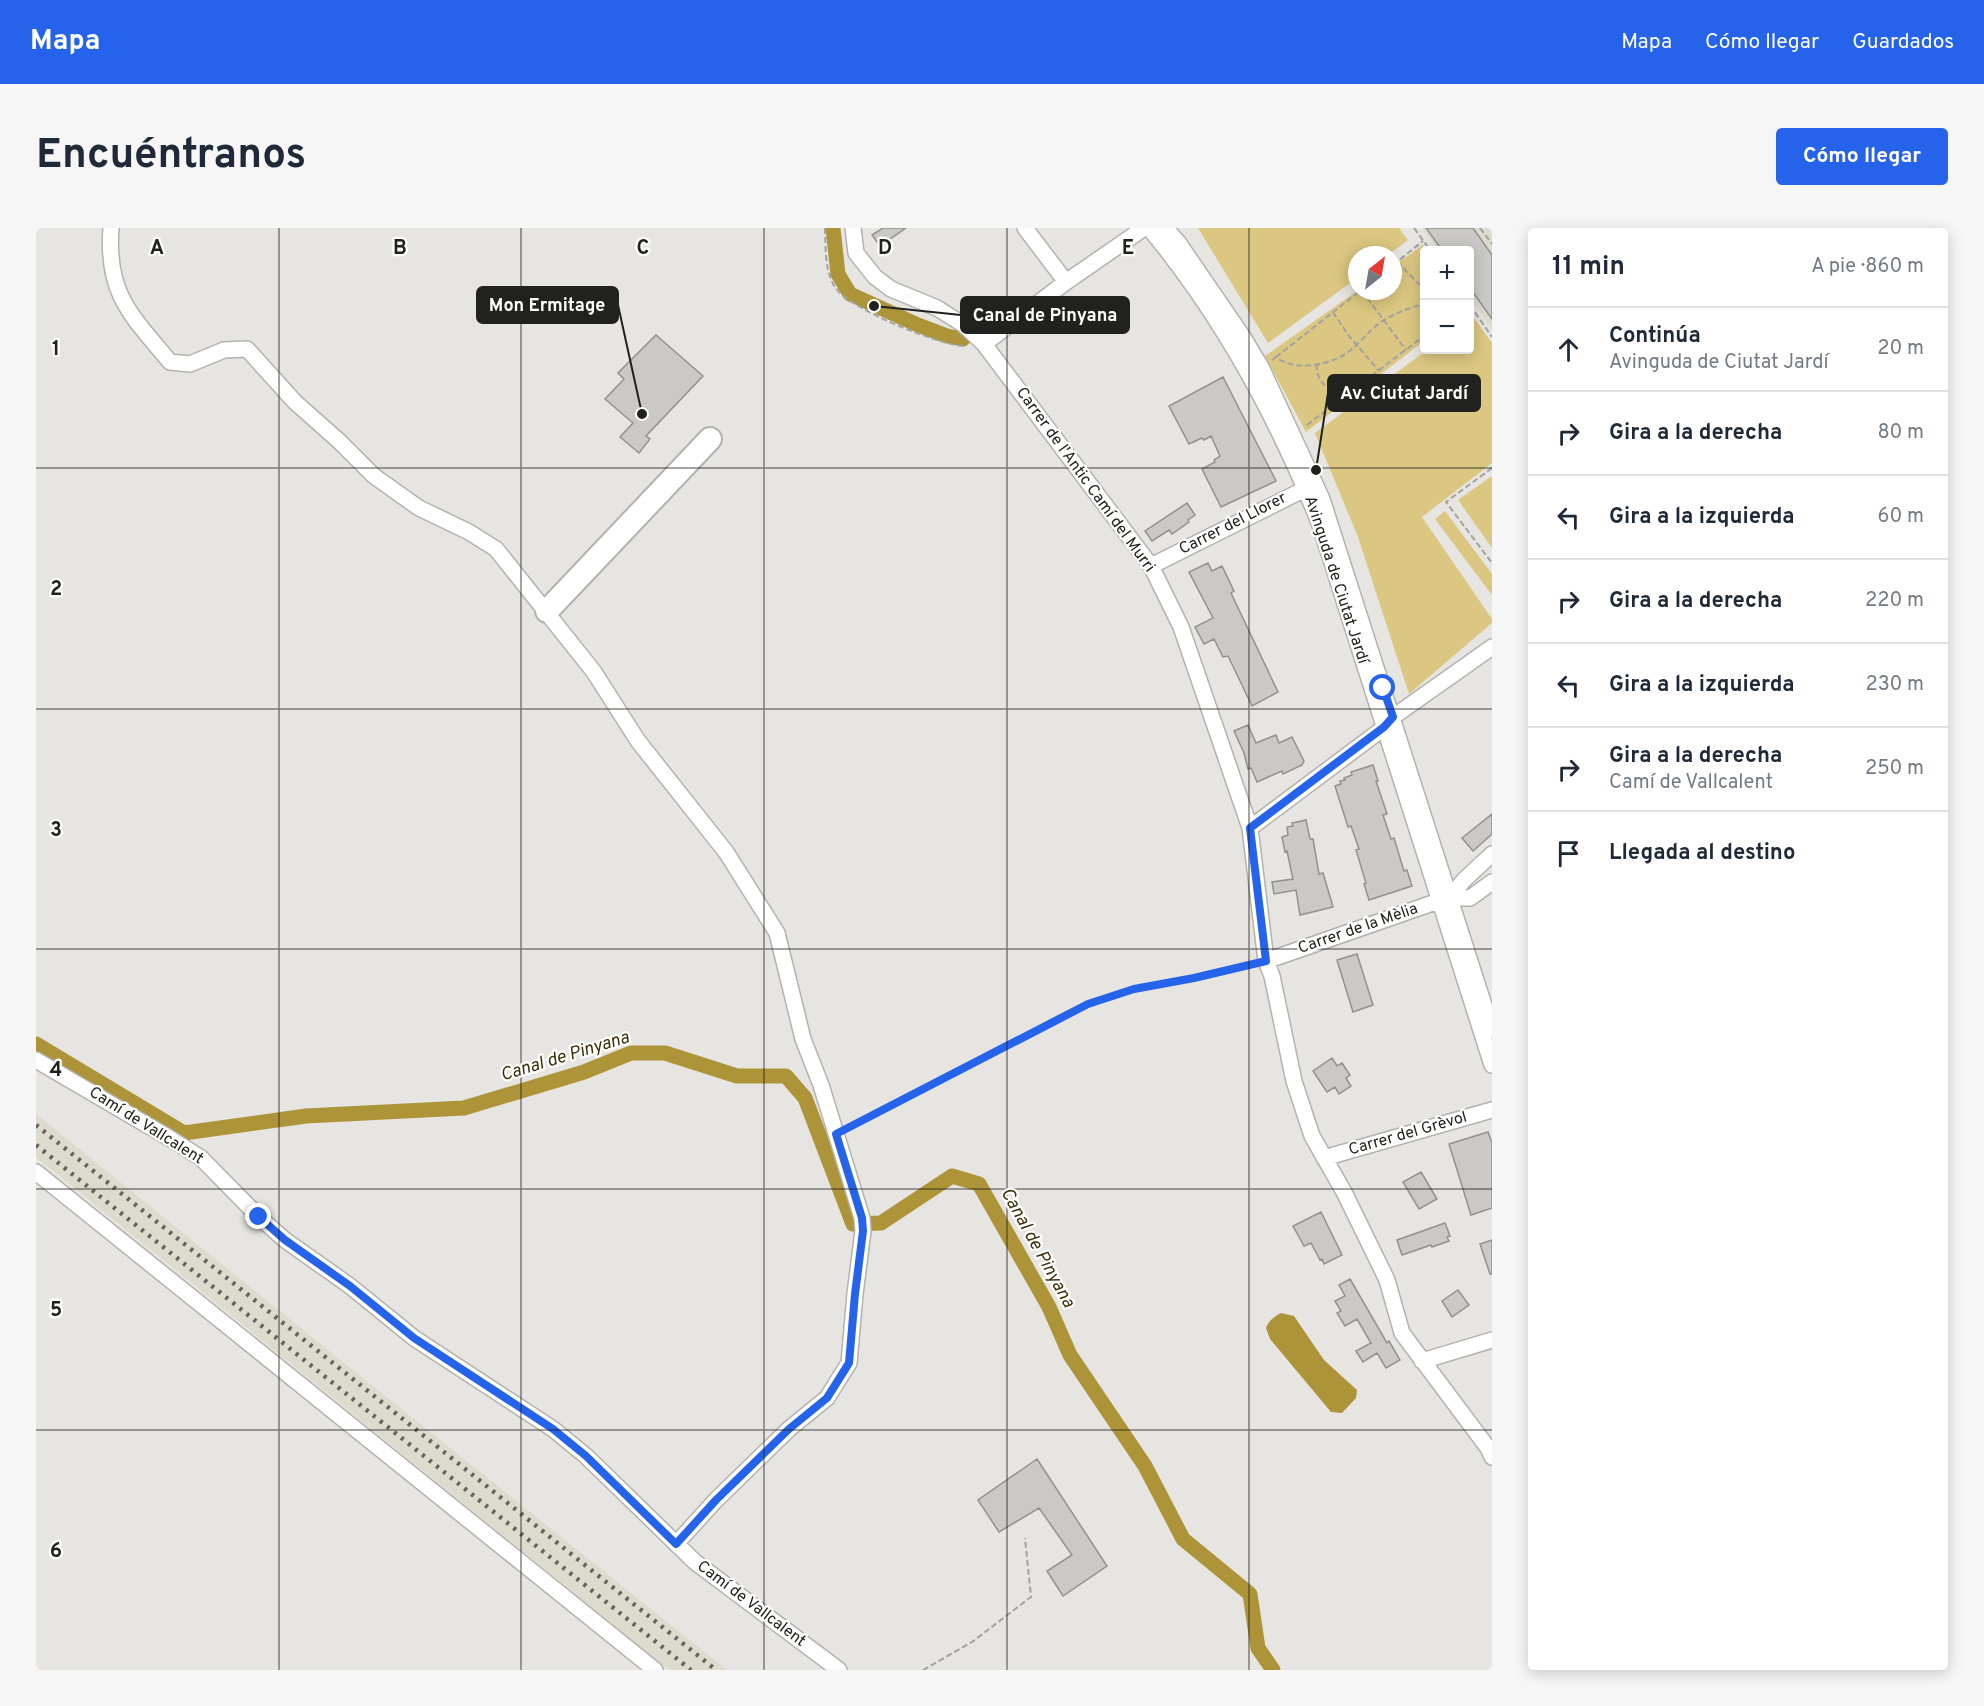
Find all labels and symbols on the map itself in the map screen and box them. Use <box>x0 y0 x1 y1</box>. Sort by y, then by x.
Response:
text: A <box>150 236 164 262</box>
text: B <box>393 236 407 262</box>
text: C <box>637 236 649 262</box>
text: D <box>878 236 892 262</box>
text: E <box>1122 236 1134 262</box>
north arrow <box>1348 246 1402 300</box>
callout: Mon Ermitage <box>477 287 618 323</box>
text: Mon Ermitage <box>489 295 605 318</box>
callout: Canal de Pinyana <box>961 297 1129 333</box>
text: Canal de Pinyana <box>973 305 1117 328</box>
text: 1 <box>52 337 60 363</box>
callout: Av. Ciutat Jardí <box>1328 375 1480 411</box>
street label: Carrer de l'Antic Camí del Murri <box>1011 383 1159 577</box>
text: Av. Ciutat Jardí <box>1340 383 1470 406</box>
street label: Carrer del Llorer <box>1176 488 1290 560</box>
street label: Avinguda de Ciutat Jardí <box>1299 493 1373 668</box>
text: 2 <box>50 577 62 603</box>
route start <box>1369 674 1395 700</box>
text: 3 <box>50 818 62 844</box>
street label: Carrer de la Mèlia <box>1295 899 1421 959</box>
water label: Canal de Pinyana <box>498 1026 633 1087</box>
text: 4 <box>50 1058 62 1084</box>
street label: Camí de Vallcalent <box>85 1083 207 1169</box>
street label: Carrer del Grèvol <box>1346 1108 1470 1160</box>
water label: Canal de Pinyana <box>995 1184 1080 1313</box>
route end <box>245 1203 271 1229</box>
text: 5 <box>50 1298 62 1324</box>
text: 6 <box>50 1539 62 1565</box>
street label: Camí de Vallcalent <box>693 1557 809 1651</box>

